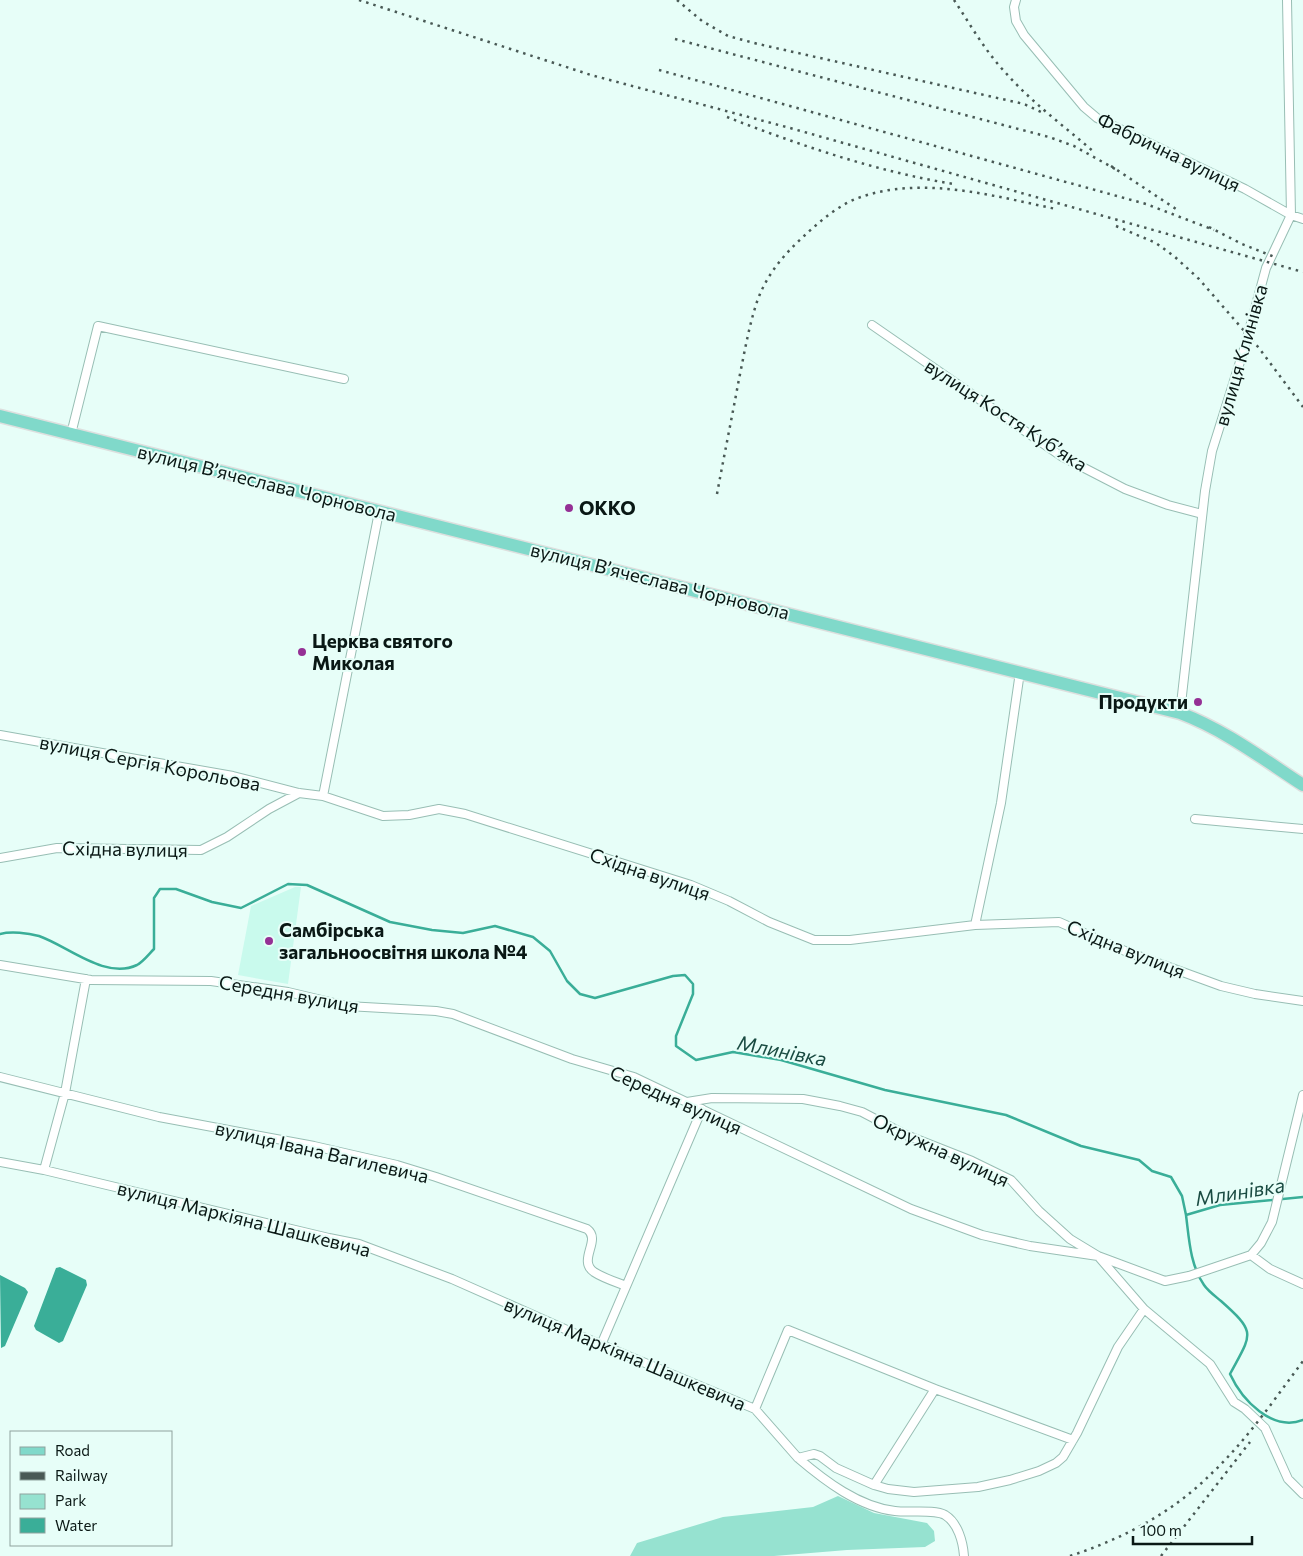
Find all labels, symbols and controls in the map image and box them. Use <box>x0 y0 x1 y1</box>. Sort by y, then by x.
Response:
street label: Фабрична вулиця <box>1094 107 1244 196</box>
street label: вулиця Клинівка <box>1209 281 1272 428</box>
street label: вулиця Костя Кубʼяка <box>921 353 1092 476</box>
street label: вулиця Вʼячеслава Чорновола <box>135 439 399 526</box>
place label: OKKO <box>579 496 636 519</box>
marker: OKKO <box>563 502 575 514</box>
street label: вулиця Вʼячеслава Чорновола <box>528 537 792 624</box>
place label: Церква святого Миколая <box>312 629 453 674</box>
marker: Церква святого Миколая <box>296 646 308 658</box>
place label: Продукти <box>1098 690 1188 713</box>
marker: Продукти <box>1192 696 1204 708</box>
street label: вулиця Сергія Корольова <box>38 730 262 795</box>
street label: Східна вулиця <box>62 836 188 861</box>
street label: Східна вулиця <box>587 842 713 905</box>
street label: Східна вулиця <box>1064 914 1189 983</box>
place label: Самбірська загальноосвітня школа №4 <box>279 918 528 963</box>
marker: Самбірська загальноосвітня школа №4 <box>263 935 275 947</box>
street label: Середня вулиця <box>217 970 361 1017</box>
water label: Млинівка <box>736 1030 829 1070</box>
street label: Середня вулиця <box>607 1060 746 1139</box>
street label: Окружна вулиця <box>869 1108 1013 1191</box>
street label: вулиця Івана Вагилевича <box>213 1116 431 1187</box>
water label: Млинівка <box>1193 1172 1286 1210</box>
street label: вулиця Маркіяна Шашкевича <box>115 1176 373 1261</box>
street label: вулиця Маркіяна Шашкевича <box>501 1292 749 1415</box>
legend <box>10 1431 172 1546</box>
text: Road <box>55 1441 90 1459</box>
text: Railway <box>55 1466 108 1484</box>
text: Park <box>55 1491 86 1509</box>
scale bar <box>1133 1514 1252 1546</box>
text: Water <box>55 1516 97 1534</box>
text: 100 m <box>1140 1521 1182 1539</box>

